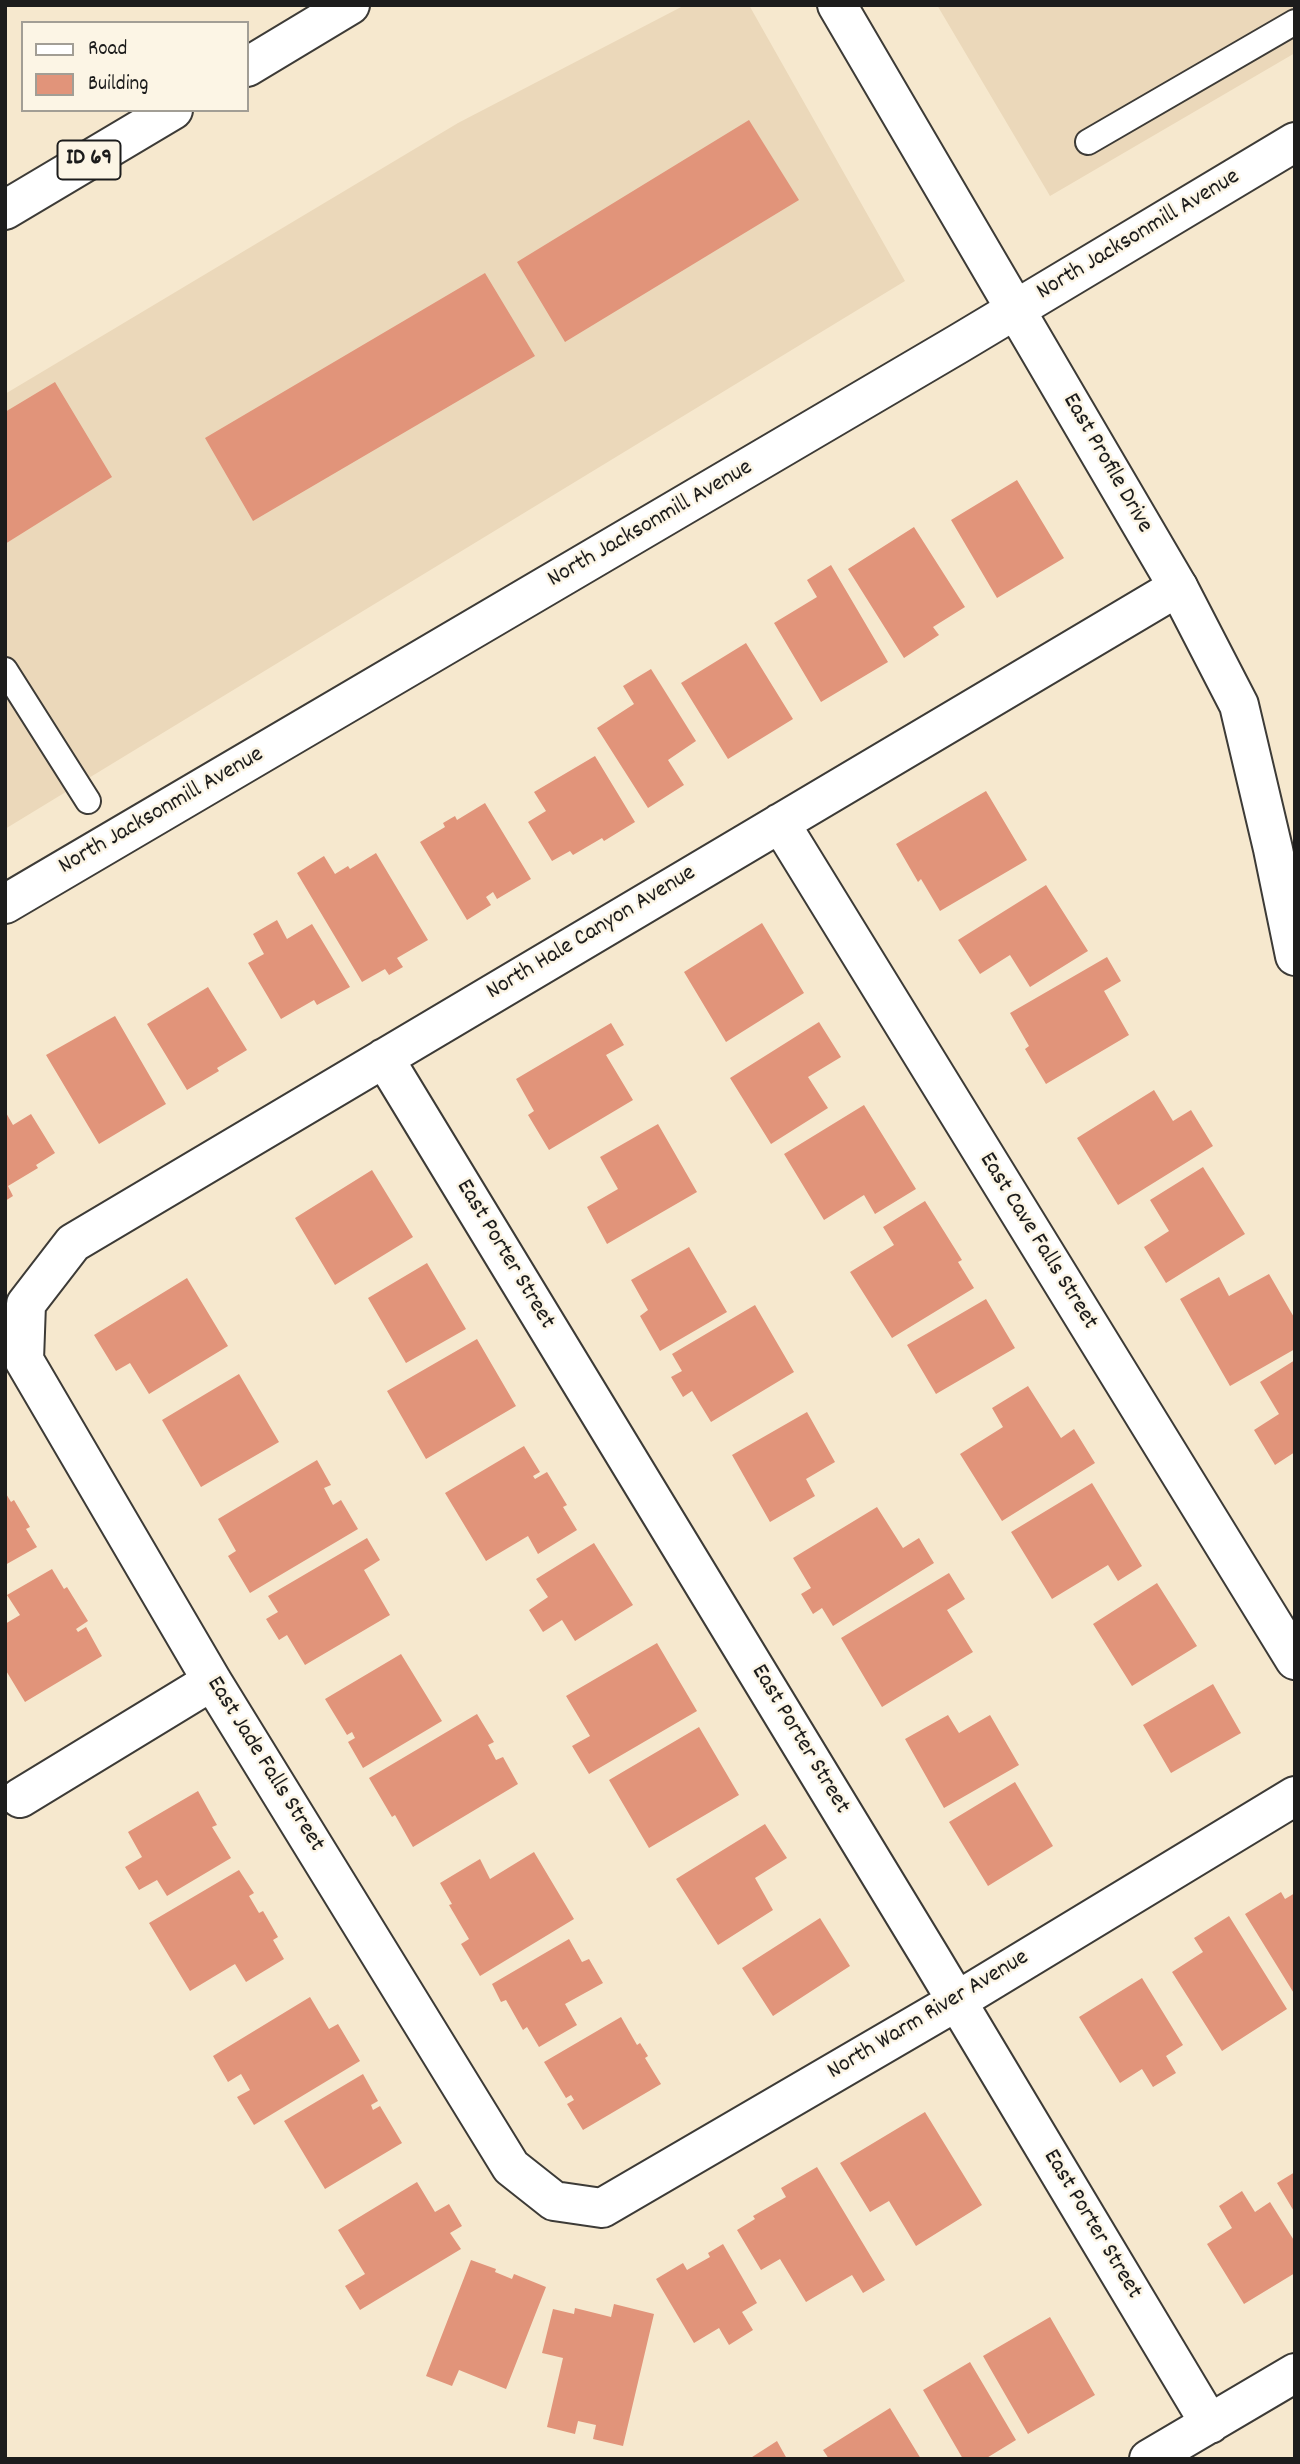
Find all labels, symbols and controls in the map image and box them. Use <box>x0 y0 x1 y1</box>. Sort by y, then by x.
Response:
legend <box>21 21 248 112</box>
text: Road <box>88 35 127 65</box>
text: Building <box>88 70 148 100</box>
road number: ID 69 <box>57 140 120 180</box>
street label: North Jacksonmill Avenue <box>1032 164 1246 308</box>
street label: East Profile Drive <box>1054 389 1158 539</box>
street label: North Jacksonmill Avenue <box>544 455 758 595</box>
street label: North Jacksonmill Avenue <box>55 742 269 882</box>
street label: North Hale Canyon Avenue <box>482 860 702 1008</box>
street label: East Cave Falls Street <box>971 1148 1103 1336</box>
street label: East Porter Street <box>448 1175 560 1335</box>
street label: East Porter Street <box>743 1660 855 1820</box>
street label: East Jade Falls Street <box>198 1672 330 1858</box>
street label: North Warm River Avenue <box>823 1945 1035 2087</box>
street label: East Porter Street <box>1035 2145 1147 2305</box>

